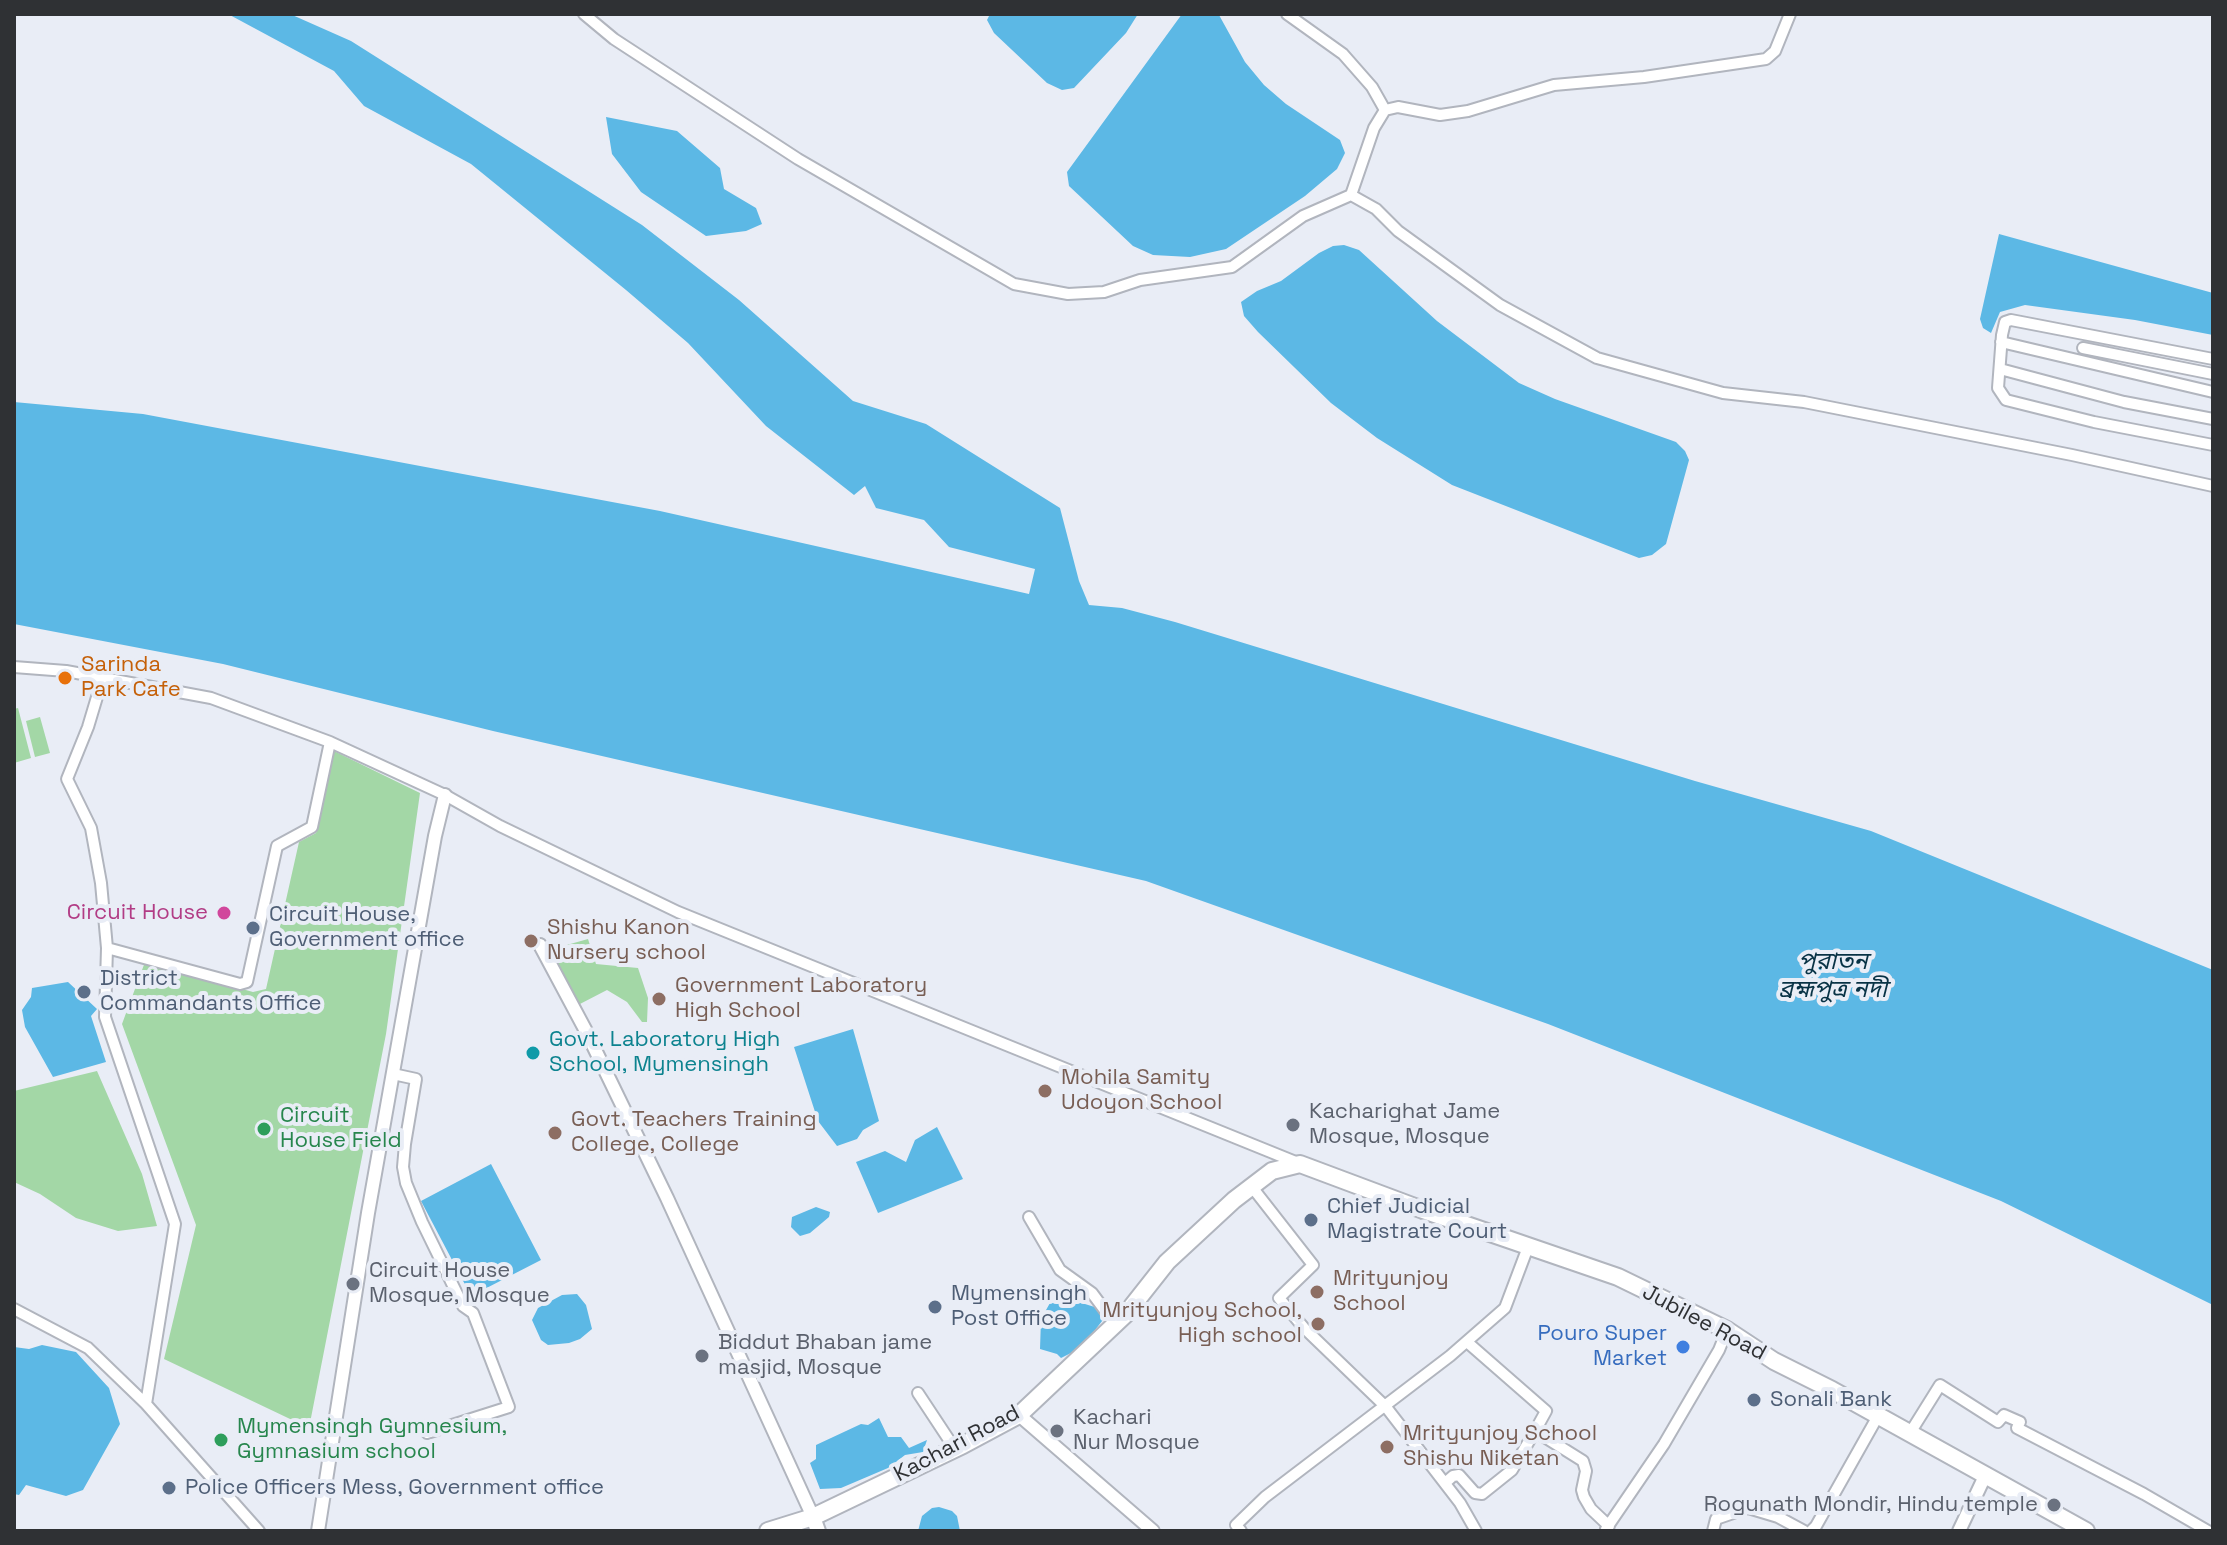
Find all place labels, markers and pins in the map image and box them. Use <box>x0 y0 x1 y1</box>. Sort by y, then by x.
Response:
place label: Sarinda Park Cafe <box>81 652 181 704</box>
marker: Sarinda Park Cafe <box>56 669 74 687</box>
place label: Circuit House <box>67 900 208 926</box>
place label: Circuit House, Government office <box>269 902 465 954</box>
marker: Circuit House <box>215 904 233 922</box>
place label: Shishu Kanon Nursery school <box>547 915 706 966</box>
marker: Circuit House, Government office <box>244 919 262 937</box>
marker: Shishu Kanon Nursery school <box>522 932 540 950</box>
place label: District Commandants Office <box>100 966 322 1018</box>
place label: Government Laboratory High School <box>675 973 927 1024</box>
marker: District Commandants Office <box>75 983 93 1001</box>
marker: Government Laboratory High School <box>650 990 668 1008</box>
place label: Govt. Laboratory High School, Mymensingh <box>549 1027 780 1078</box>
marker: Govt. Laboratory High School, Mymensingh <box>524 1044 542 1062</box>
place label: Mohila Samity Udoyon School <box>1061 1065 1222 1116</box>
marker: Mohila Samity Udoyon School <box>1036 1082 1054 1100</box>
place label: Kacharighat Jame Mosque, Mosque <box>1309 1099 1500 1150</box>
place label: Circuit House Field <box>280 1103 402 1154</box>
place label: Govt. Teachers Training College, College <box>571 1107 817 1158</box>
marker: Kacharighat Jame Mosque, Mosque <box>1284 1116 1302 1134</box>
marker: Circuit House Field <box>255 1120 273 1138</box>
marker: Govt. Teachers Training College, College <box>546 1124 564 1142</box>
place label: Chief Judicial Magistrate Court <box>1327 1194 1507 1246</box>
marker: Chief Judicial Magistrate Court <box>1302 1211 1320 1229</box>
place label: Circuit House Mosque, Mosque <box>369 1258 550 1310</box>
place label: Mrityunjoy School <box>1333 1266 1449 1318</box>
marker: Circuit House Mosque, Mosque <box>344 1275 362 1293</box>
place label: Mymensingh Post Office <box>951 1281 1087 1332</box>
marker: Mrityunjoy School <box>1308 1283 1326 1301</box>
marker: Mymensingh Post Office <box>926 1298 944 1316</box>
place label: Mrityunjoy School, High school <box>1102 1298 1302 1350</box>
marker: Mrityunjoy School, High school <box>1309 1315 1327 1333</box>
place label: Pouro Super Market <box>1537 1321 1667 1372</box>
place label: Biddut Bhaban jame masjid, Mosque <box>718 1330 932 1382</box>
marker: Pouro Super Market <box>1674 1338 1692 1356</box>
marker: Biddut Bhaban jame masjid, Mosque <box>693 1347 711 1365</box>
place label: Sonali Bank <box>1770 1387 1892 1413</box>
marker: Sonali Bank <box>1745 1391 1763 1409</box>
place label: Kachari Nur Mosque <box>1073 1405 1200 1456</box>
place label: Mymensingh Gymnesium, Gymnasium school <box>237 1414 507 1466</box>
place label: Mrityunjoy School Shishu Niketan <box>1403 1421 1597 1472</box>
marker: Kachari Nur Mosque <box>1048 1422 1066 1440</box>
marker: Mymensingh Gymnesium, Gymnasium school <box>212 1431 230 1449</box>
marker: Mrityunjoy School Shishu Niketan <box>1378 1438 1396 1456</box>
place label: Police Officers Mess, Government office <box>185 1475 604 1501</box>
marker: Police Officers Mess, Government office <box>160 1479 178 1497</box>
place label: Rogunath Mondir, Hindu temple <box>1704 1492 2038 1518</box>
marker: Rogunath Mondir, Hindu temple <box>2045 1496 2063 1514</box>

